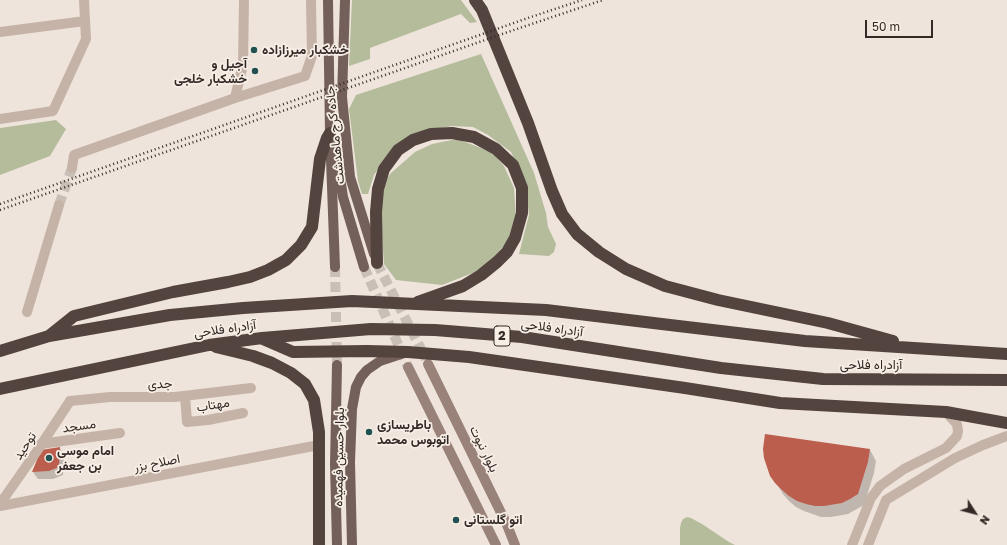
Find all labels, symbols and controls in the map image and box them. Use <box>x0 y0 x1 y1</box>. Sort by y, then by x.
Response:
scale bar <box>867 12 935 38</box>
text: 50 m <box>872 19 900 34</box>
place label: خشکبار میرزازاده <box>262 42 349 58</box>
marker: خشکبار میرزازاده <box>249 45 259 55</box>
place label: آجیل و خشکبار خلجی <box>174 56 247 87</box>
marker: آجیل و خشکبار خلجی <box>250 66 260 76</box>
street label: جاده کرج ماهدشت <box>322 85 348 185</box>
street label: آزادراه فلاحی <box>520 316 584 340</box>
street label: آزادراه فلاحی <box>193 317 257 341</box>
road number: 2 <box>494 326 510 346</box>
street label: آزادراه فلاحی <box>840 357 902 373</box>
street label: جدی <box>147 376 173 392</box>
street label: مهتاب <box>195 395 231 415</box>
street label: بلوار حسین فهمیده <box>330 407 348 507</box>
street label: مسجد <box>61 416 97 436</box>
place label: باطریسازی اتوبوس محمد <box>377 417 449 448</box>
street label: بلوار نبوت <box>466 423 502 475</box>
marker: باطریسازی اتوبوس محمد <box>364 427 374 437</box>
street label: توحید <box>10 429 40 463</box>
place label: امام موسی بن جعفر <box>57 443 114 474</box>
street label: اصلاح بزر <box>133 451 181 475</box>
marker: امام موسی بن جعفر <box>44 453 54 463</box>
north arrow <box>955 493 995 533</box>
place label: اتو گلستانی <box>464 512 523 528</box>
text: N <box>977 513 993 528</box>
marker: اتو گلستانی <box>451 515 461 525</box>

